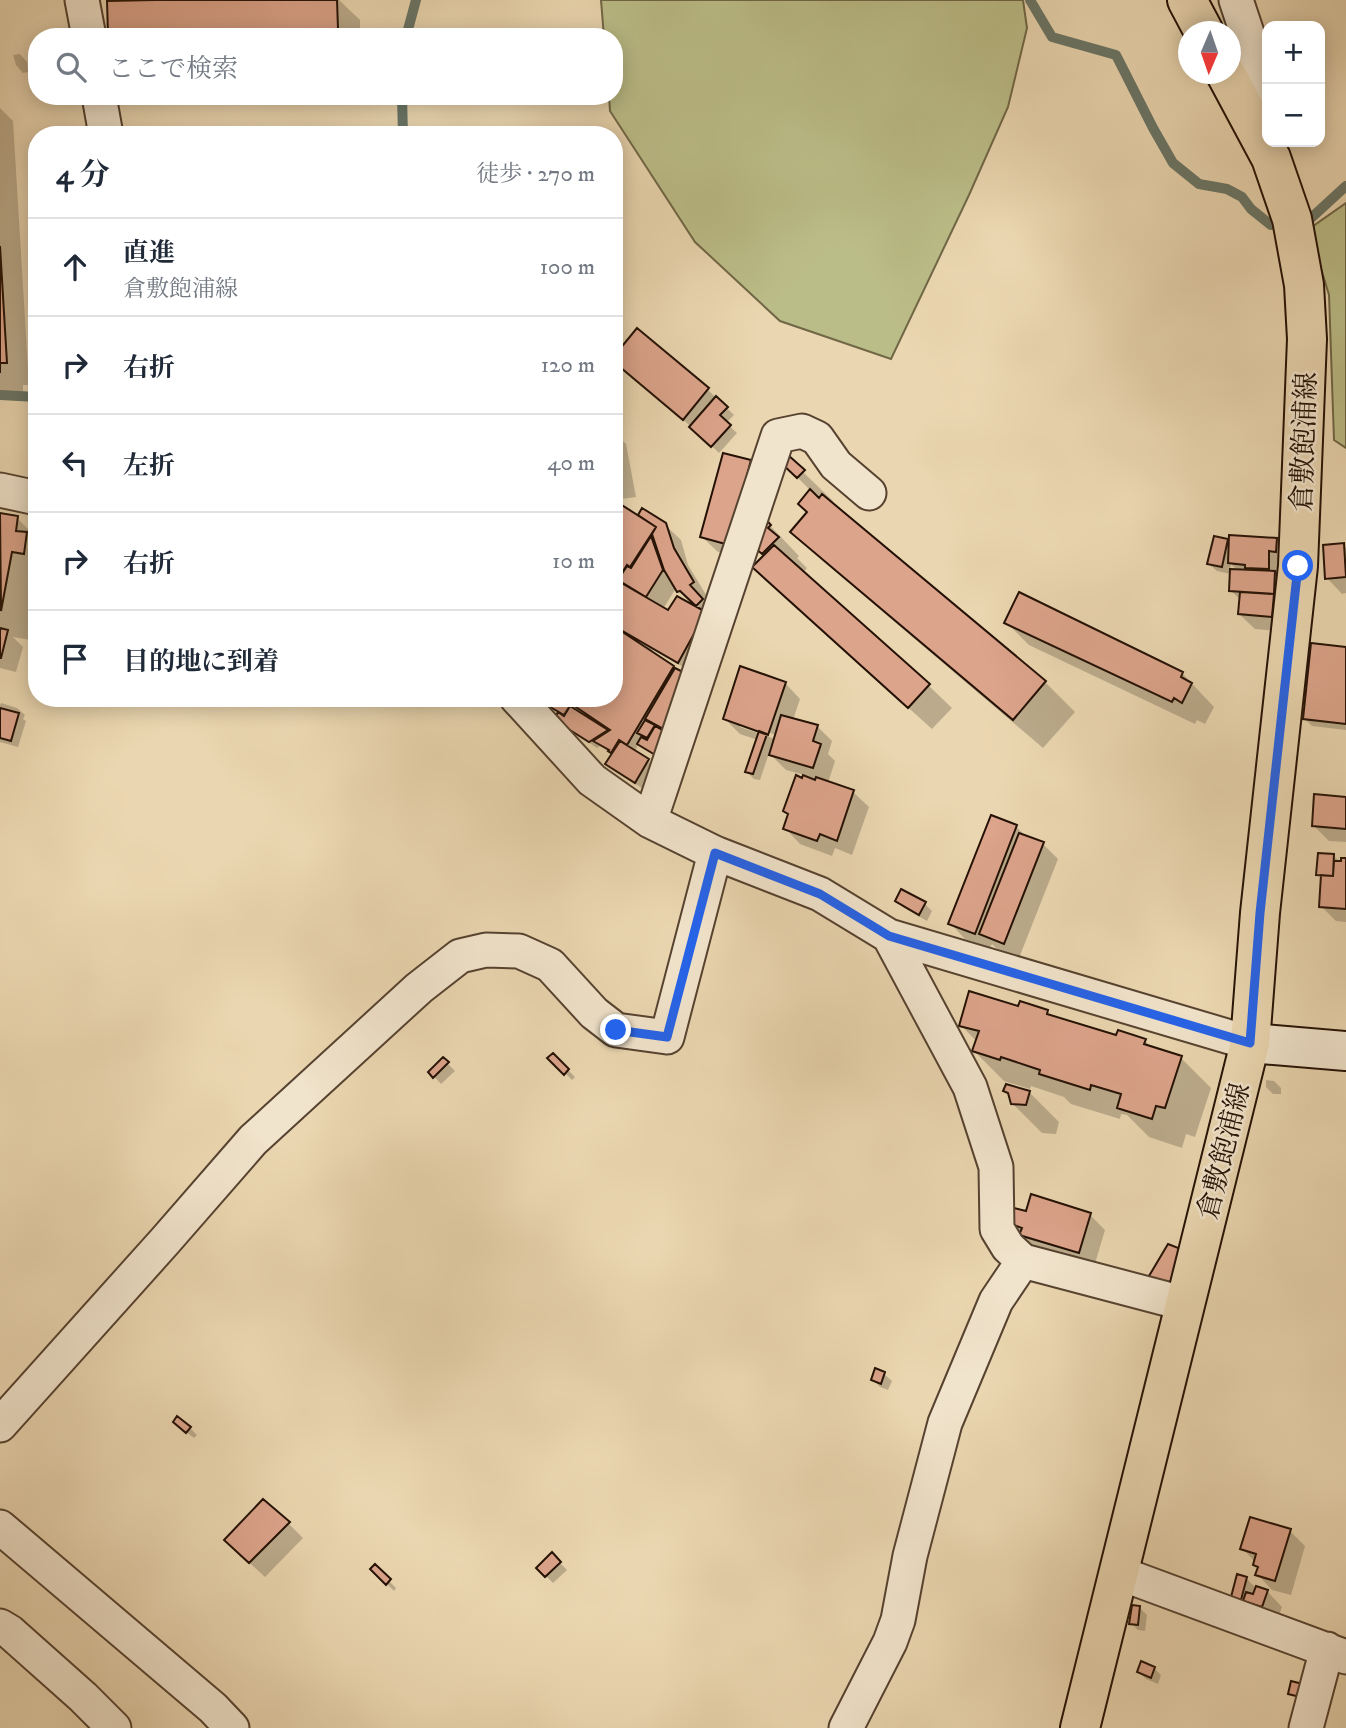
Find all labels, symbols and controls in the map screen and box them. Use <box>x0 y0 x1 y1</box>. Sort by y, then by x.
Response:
north arrow <box>1178 21 1241 84</box>
map controls <box>1262 21 1325 147</box>
button: + <box>1262 21 1325 84</box>
search box <box>28 28 623 105</box>
icon: search <box>52 48 90 86</box>
text: ここで検索 <box>108 53 238 86</box>
button: − <box>1262 84 1325 147</box>
text: 4 分 <box>56 157 110 194</box>
text: 徒歩 · 270 m <box>476 160 595 189</box>
text: 直進 <box>123 237 175 270</box>
icon: ahead <box>56 248 94 286</box>
text: 100 m <box>540 253 595 282</box>
text: 倉敷飽浦線 <box>123 275 238 304</box>
icon: right <box>56 346 94 384</box>
text: 120 m <box>541 351 595 380</box>
text: 右折 <box>123 352 175 385</box>
street label: 倉敷飽浦線 <box>1285 371 1324 513</box>
icon: left <box>56 444 94 482</box>
text: 40 m <box>547 449 595 478</box>
text: 左折 <box>123 450 175 483</box>
icon: right <box>56 542 94 580</box>
text: 10 m <box>552 547 595 576</box>
text: 右折 <box>123 548 175 581</box>
route start <box>1282 550 1313 581</box>
icon: arrive <box>56 640 94 678</box>
text: 目的地に到着 <box>123 646 279 679</box>
route end <box>600 1014 631 1045</box>
street label: 倉敷飽浦線 <box>1191 1079 1258 1224</box>

